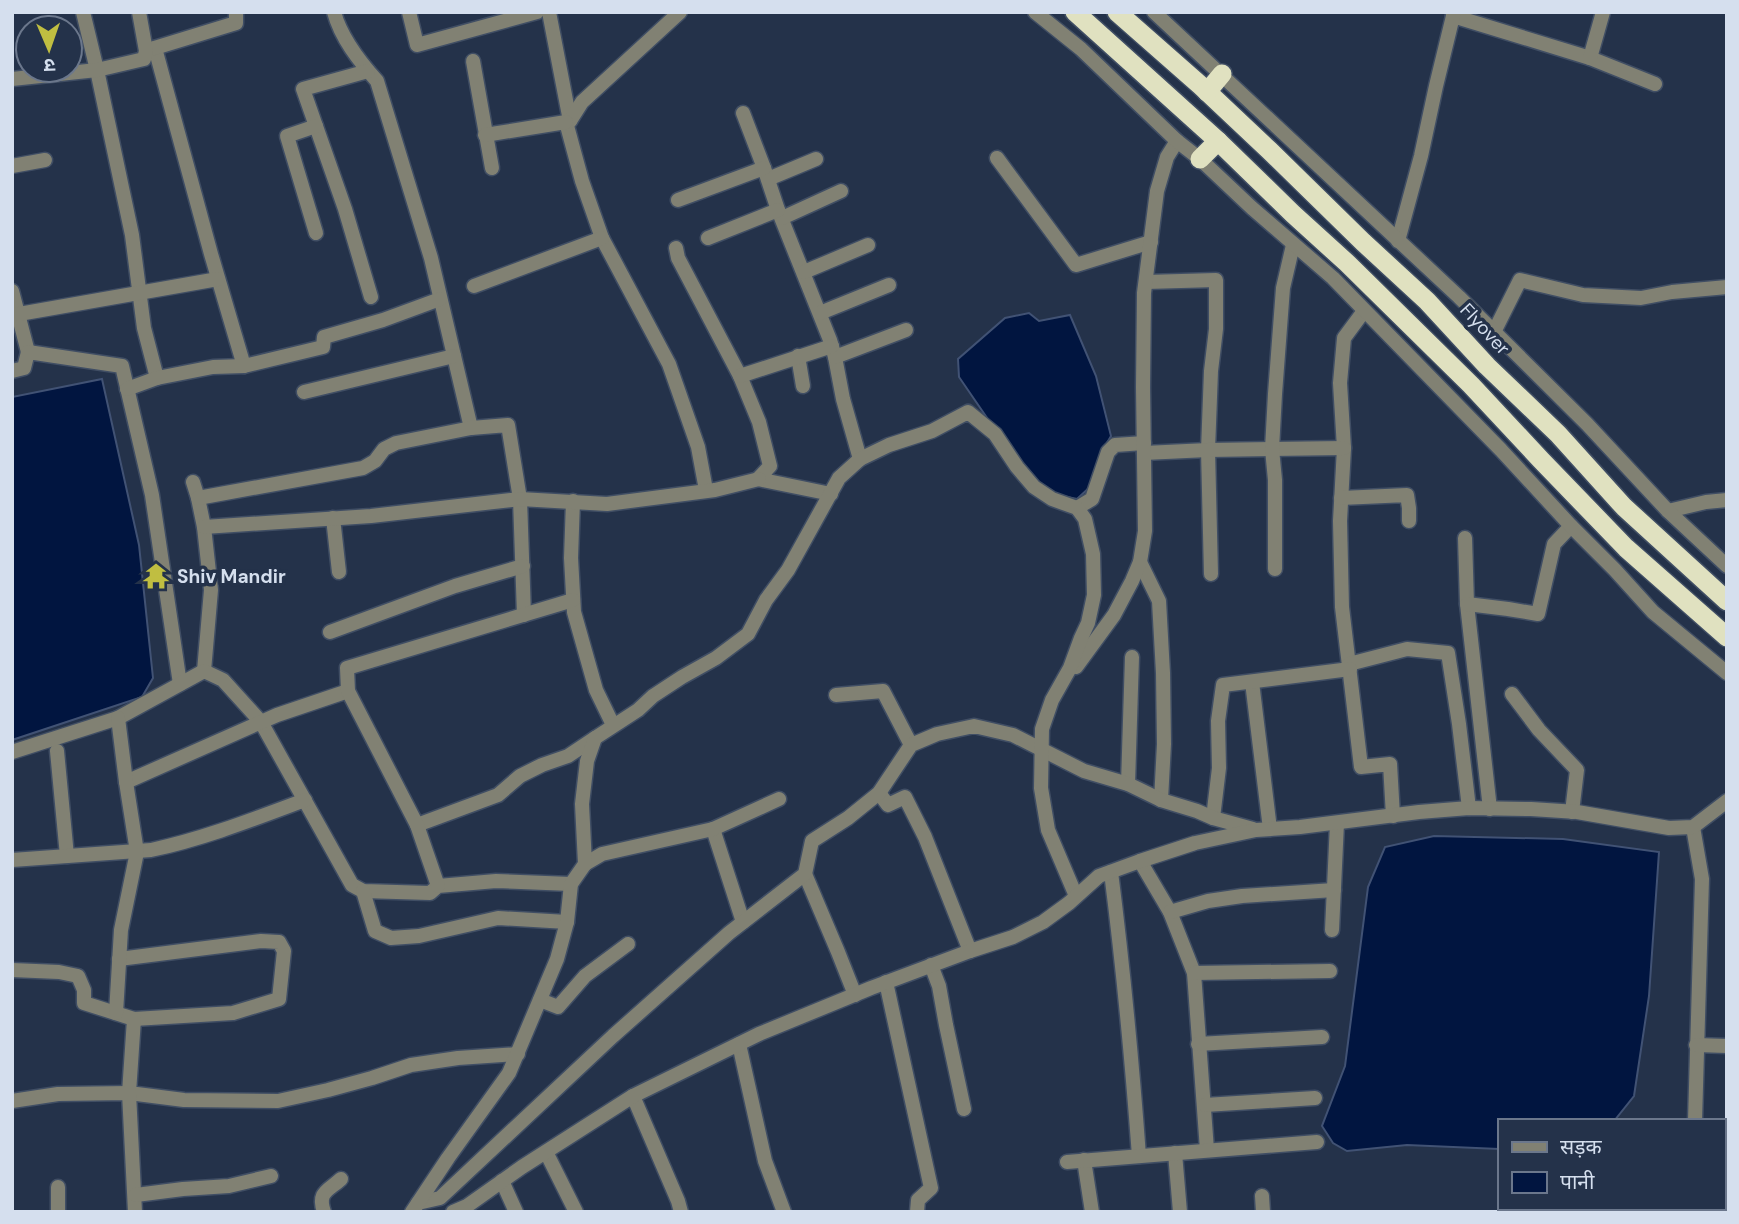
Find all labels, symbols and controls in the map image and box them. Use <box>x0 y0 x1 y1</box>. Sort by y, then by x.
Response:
north arrow <box>14 14 84 84</box>
text: उ <box>43 53 56 78</box>
street label: Flyover <box>1455 298 1515 360</box>
temple icon: Shiv Mandir <box>141 561 171 591</box>
place label: Shiv Mandir <box>177 564 286 589</box>
legend <box>1498 1119 1725 1210</box>
text: सड़क <box>1560 1133 1602 1161</box>
text: पानी <box>1560 1168 1595 1196</box>

